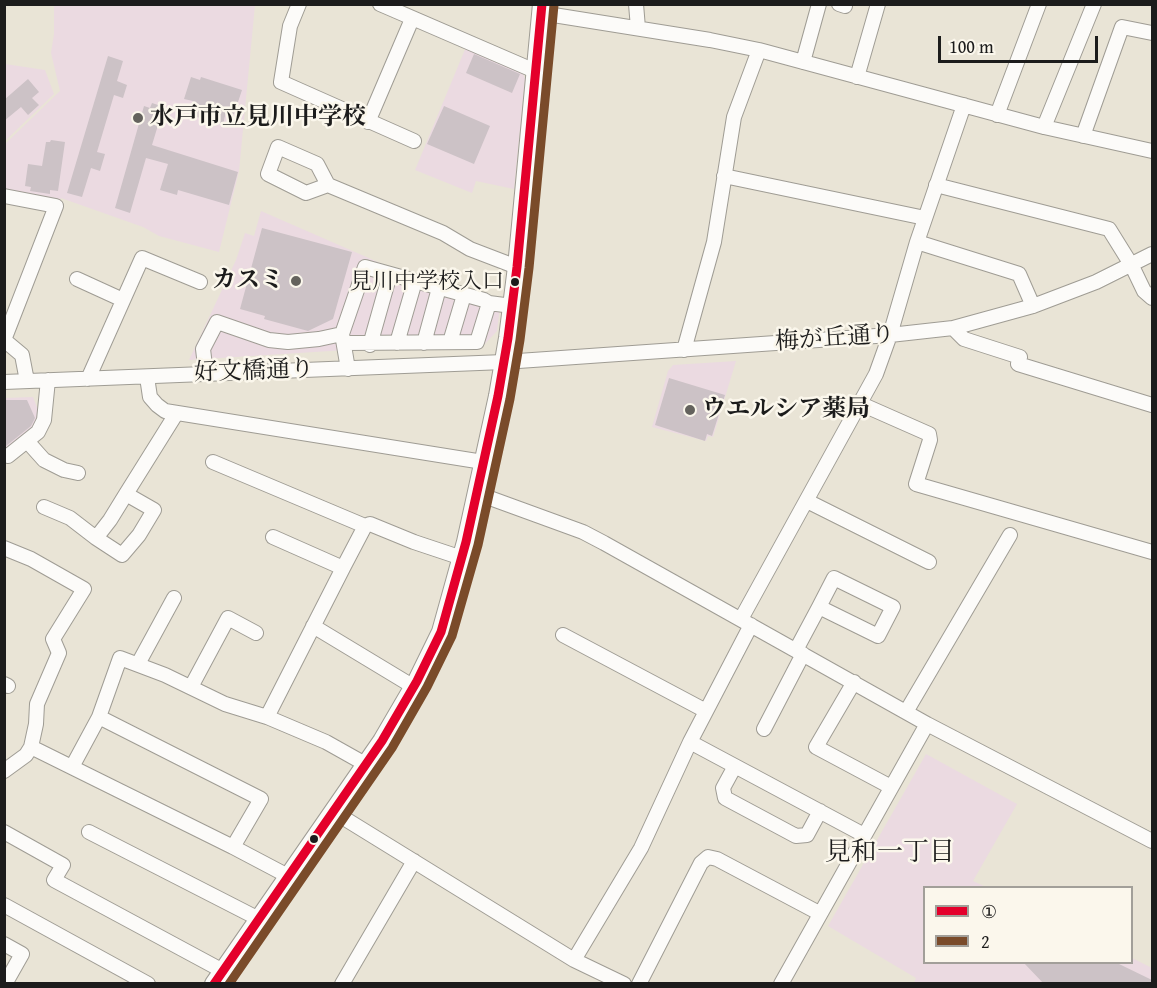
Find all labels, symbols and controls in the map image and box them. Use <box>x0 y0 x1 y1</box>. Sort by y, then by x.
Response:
scale bar <box>941 24 1102 62</box>
text: 100 m <box>949 33 994 60</box>
place label: 水戸市立見川中学校 <box>150 104 366 132</box>
marker: 水戸市立見川中学校 <box>131 111 145 125</box>
place label: カスミ <box>212 267 284 295</box>
place label: 見川中学校入口 <box>350 269 504 295</box>
marker: カスミ <box>289 274 303 288</box>
marker: 見川中学校入口 <box>509 276 521 288</box>
street label: 梅が丘通り <box>774 320 896 358</box>
street label: 好文橋通り <box>194 356 314 388</box>
place label: ウエルシア薬局 <box>702 396 870 424</box>
marker: ウエルシア薬局 <box>683 403 697 417</box>
unlabelled marker <box>308 833 320 845</box>
district label: 見和一丁目 <box>825 837 955 869</box>
legend <box>923 886 1133 964</box>
text: ① <box>981 898 997 925</box>
text: 2 <box>981 928 990 955</box>

